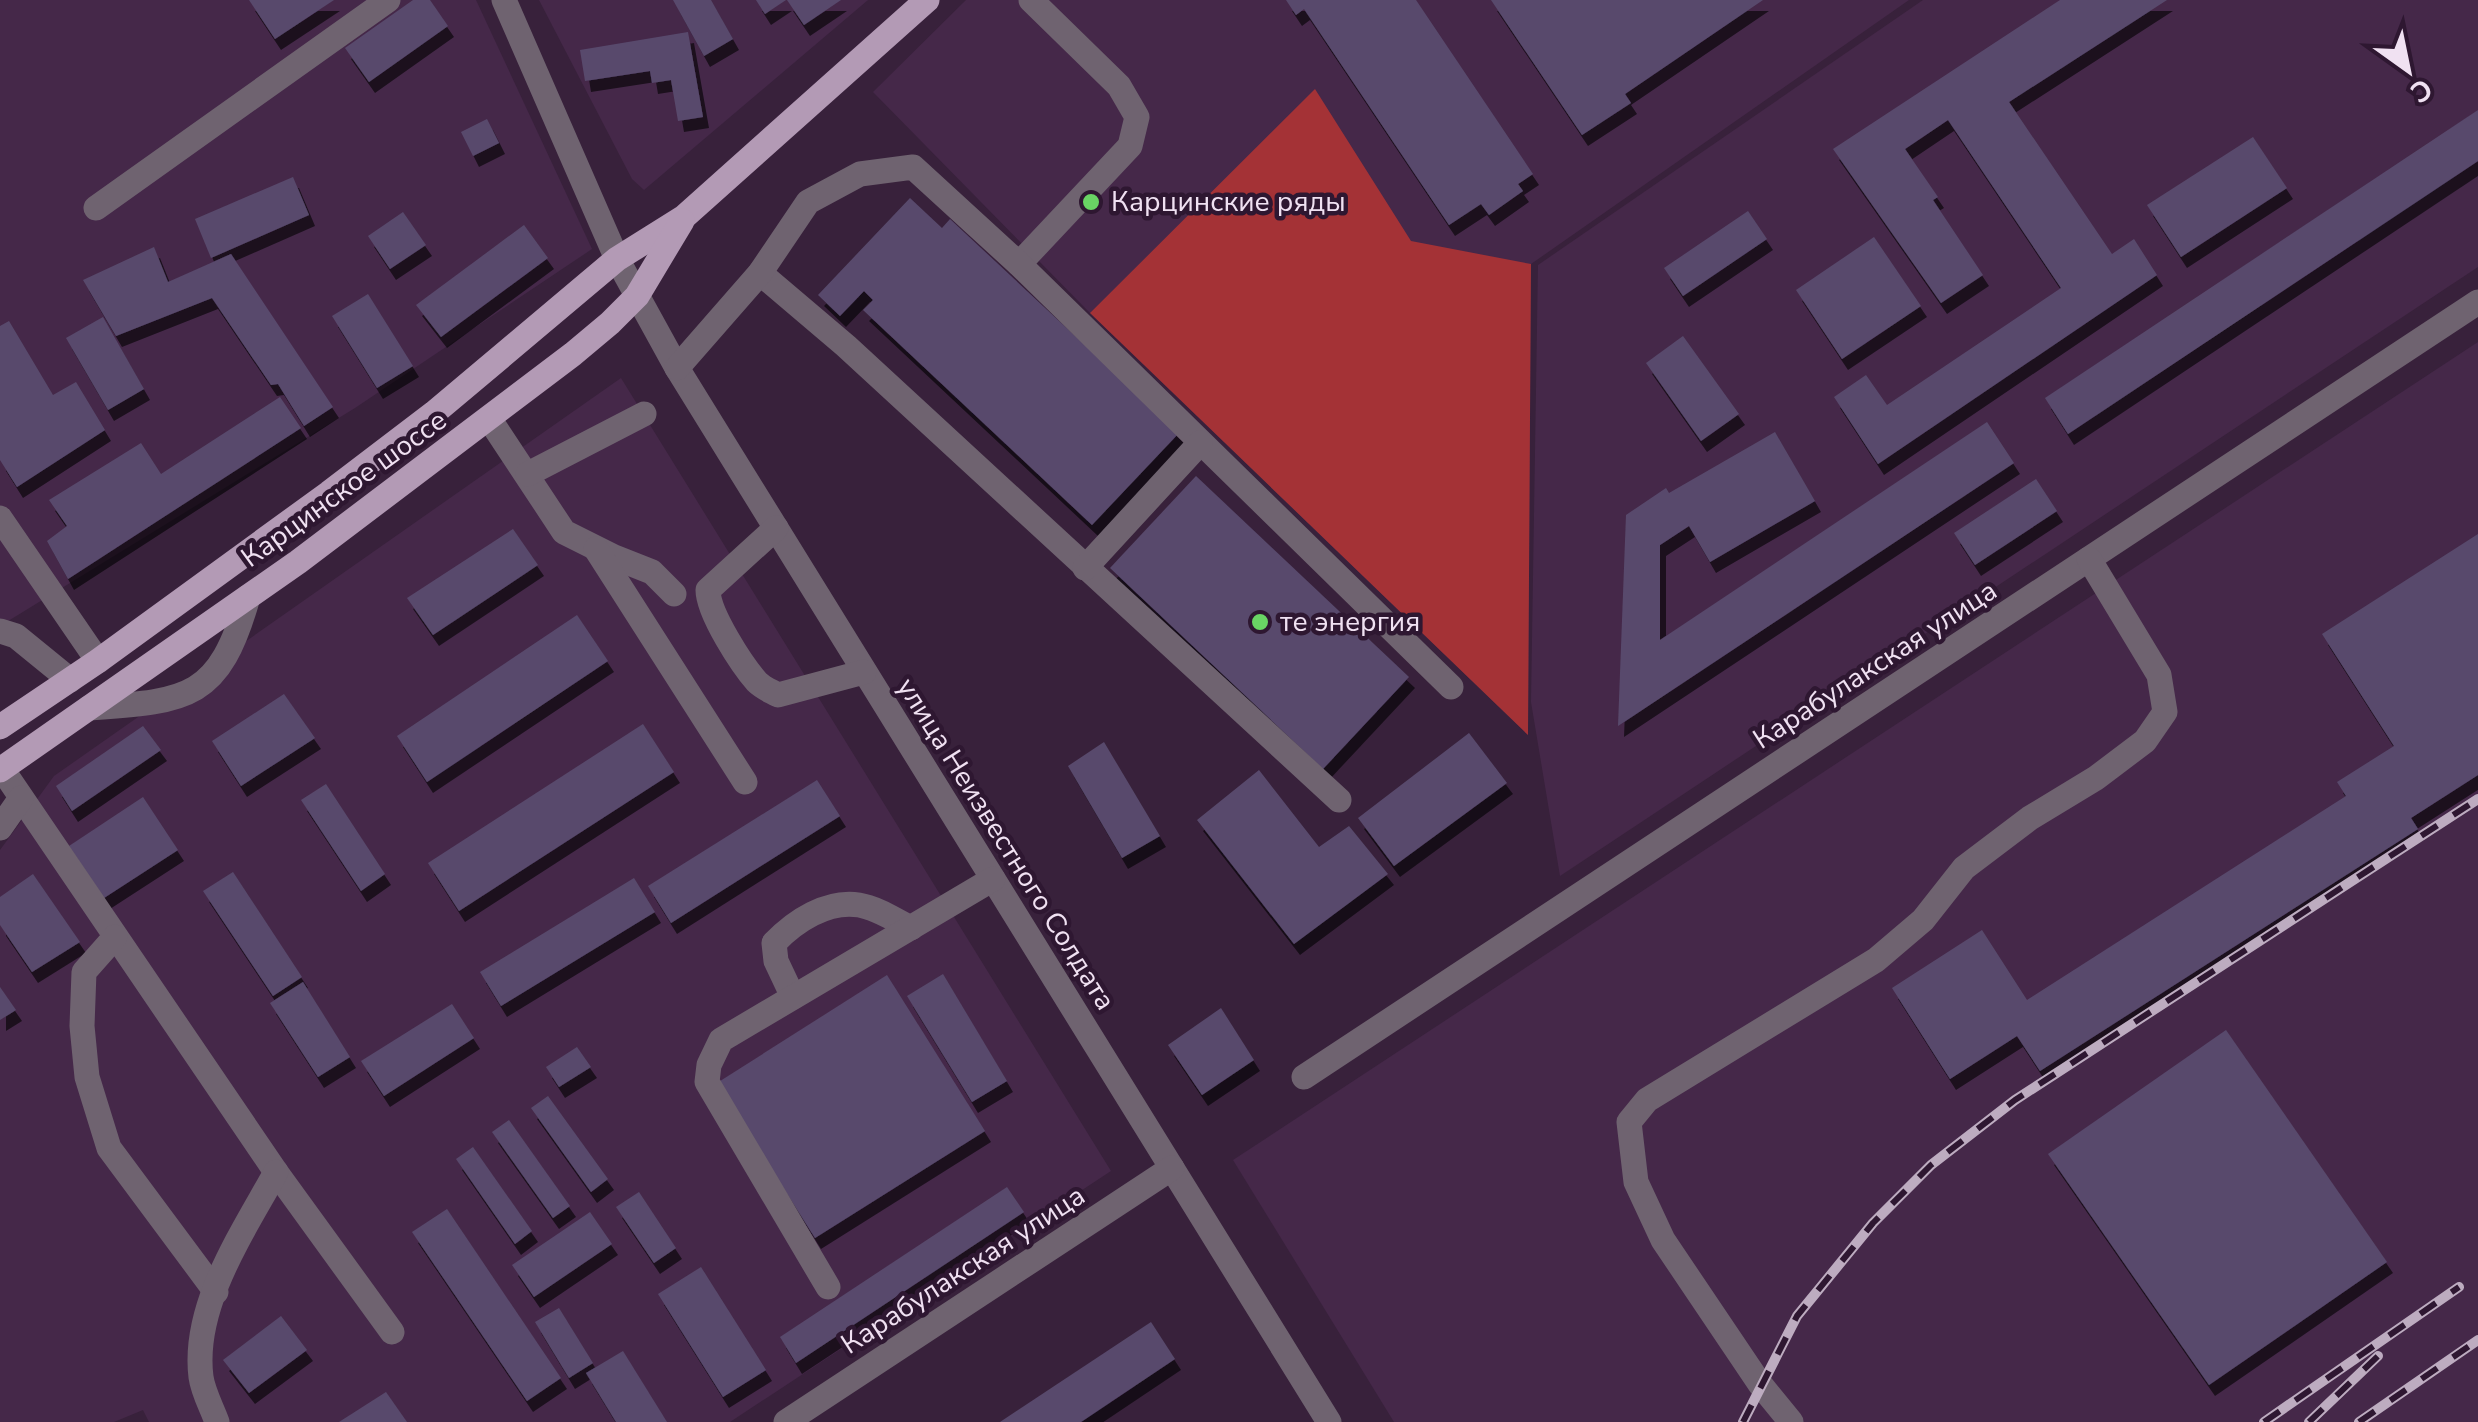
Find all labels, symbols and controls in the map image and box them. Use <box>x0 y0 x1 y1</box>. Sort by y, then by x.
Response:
north arrow <box>2358 20 2458 120</box>
text: С <box>2403 69 2439 111</box>
place label: Карцинские ряды <box>1111 183 1346 221</box>
marker: Карцинские ряды <box>1080 191 1102 213</box>
street label: Карцинское шоссе <box>234 402 454 576</box>
street label: Карабулакская улица <box>1746 572 2004 758</box>
place label: те энергия <box>1280 603 1420 641</box>
marker: те энергия <box>1249 611 1271 633</box>
street label: улица Неизвестного Солдата <box>888 671 1124 1017</box>
street label: Карабулакская улица <box>834 1177 1092 1363</box>

